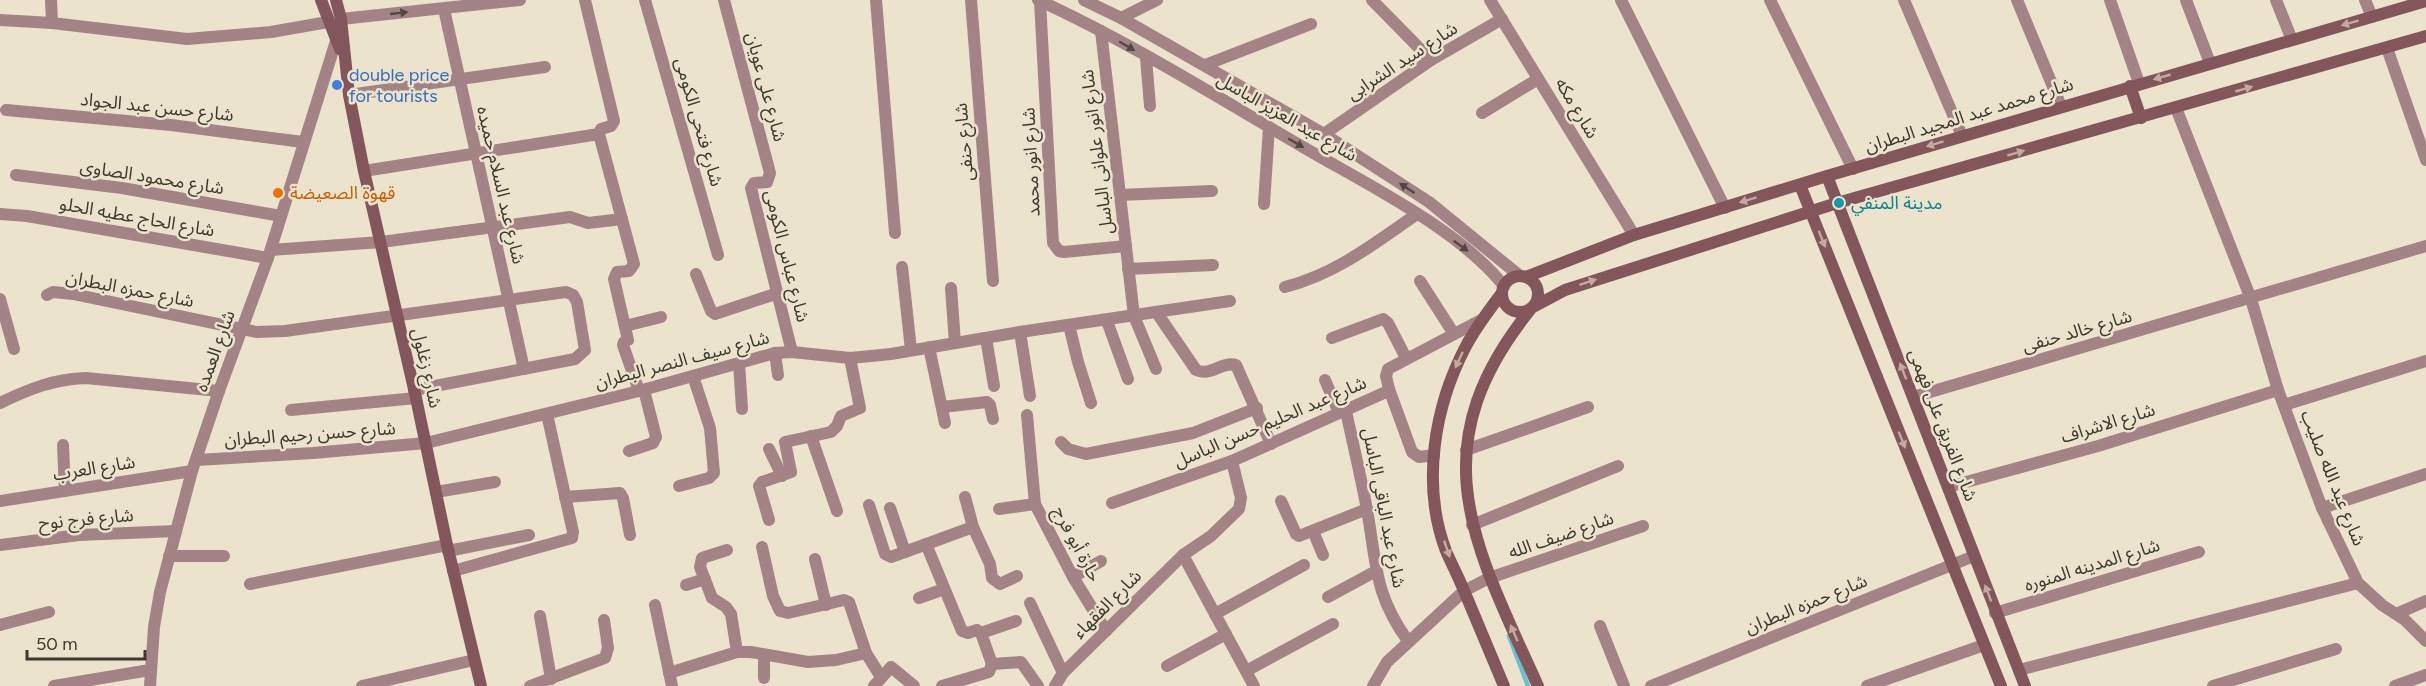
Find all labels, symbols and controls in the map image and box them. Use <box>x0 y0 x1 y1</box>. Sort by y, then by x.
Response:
one-way arrow <box>389 8 408 18</box>
street label: شارع سيد الشرابى <box>1342 17 1463 108</box>
one-way arrow <box>2341 19 2359 28</box>
street label: شارع على عويان <box>738 30 791 145</box>
one-way arrow <box>1119 41 1136 51</box>
street label: شارع فتحى الكومى <box>667 55 728 190</box>
place label: double price for tourists <box>349 64 449 107</box>
street label: شارع انور علوانى الباسل <box>1076 68 1121 236</box>
street label: شارع عبد العزيز الباسل <box>1211 68 1361 169</box>
street label: شارع محمد عبد المجيد البطران <box>1862 73 2077 160</box>
one-way arrow <box>2153 73 2171 82</box>
street label: شارع مكه <box>1548 74 1604 144</box>
marker: double price for tourists <box>330 78 344 92</box>
one-way arrow <box>2235 84 2253 93</box>
street label: شارع حسن عبد الجواد <box>79 88 235 129</box>
street label: شارع حنفى <box>950 102 981 182</box>
street label: شارع عبد السلام حميده <box>469 104 530 267</box>
street label: شارع انور محمد <box>1017 107 1048 217</box>
one-way arrow <box>1288 138 1305 148</box>
one-way arrow <box>1926 140 1944 149</box>
one-way arrow <box>2007 147 2025 157</box>
street label: شارع محمود الصاوى <box>78 155 226 202</box>
place label: قهوة الصعيضة <box>290 182 395 204</box>
one-way arrow <box>1400 182 1416 194</box>
marker: قهوة الصعيضة <box>271 186 285 200</box>
street label: شارع عباس الكومى <box>757 188 814 325</box>
place label: مدينة المنفي <box>1851 192 1942 216</box>
street label: شارع الحاج عطيه الحلو <box>57 193 216 244</box>
one-way arrow <box>1739 196 1757 205</box>
marker: مدينة المنفي <box>1832 196 1846 210</box>
one-way arrow <box>1817 231 1827 249</box>
one-way arrow <box>1453 240 1469 252</box>
street label: شارع حمزه البطران <box>64 266 196 315</box>
one-way arrow <box>1579 277 1597 286</box>
street label: شارع خالد حنفى <box>2020 305 2135 360</box>
street label: شارع العمده <box>190 307 243 396</box>
street label: شارع زغلول <box>404 326 447 411</box>
street label: شارع سيف النصر البطران <box>592 326 772 397</box>
street label: شارع الفريق على فهمى <box>1901 346 1982 505</box>
one-way arrow <box>1455 351 1464 368</box>
one-way arrow <box>1898 362 1908 380</box>
street label: شارع عبد الحليم حسن الباسل <box>1170 371 1371 475</box>
street label: شارع الاشراف <box>2058 398 2159 451</box>
street label: شارع عبد الله صليب <box>2293 407 2370 550</box>
street label: شارع حسن رحيم البطران <box>223 417 397 454</box>
street label: شارع عبد الباقى الباسل <box>1355 426 1410 590</box>
one-way arrow <box>1898 431 1907 449</box>
street label: شارع العرب <box>51 451 137 488</box>
street label: حارة أبو فرج <box>1046 502 1106 586</box>
street label: شارع فرج نوح <box>37 504 135 537</box>
street label: شارع ضيف الله <box>1505 507 1617 566</box>
street label: شارع المدينه المنوره <box>2022 534 2163 599</box>
one-way arrow <box>1442 540 1452 558</box>
street label: شارع الفقهاء <box>1068 565 1148 645</box>
street label: شارع حمزه البطران <box>1742 569 1871 641</box>
one-way arrow <box>1982 584 1992 602</box>
scale bar <box>27 623 146 661</box>
one-way arrow <box>1510 624 1519 641</box>
text: 50 m <box>36 633 78 655</box>

